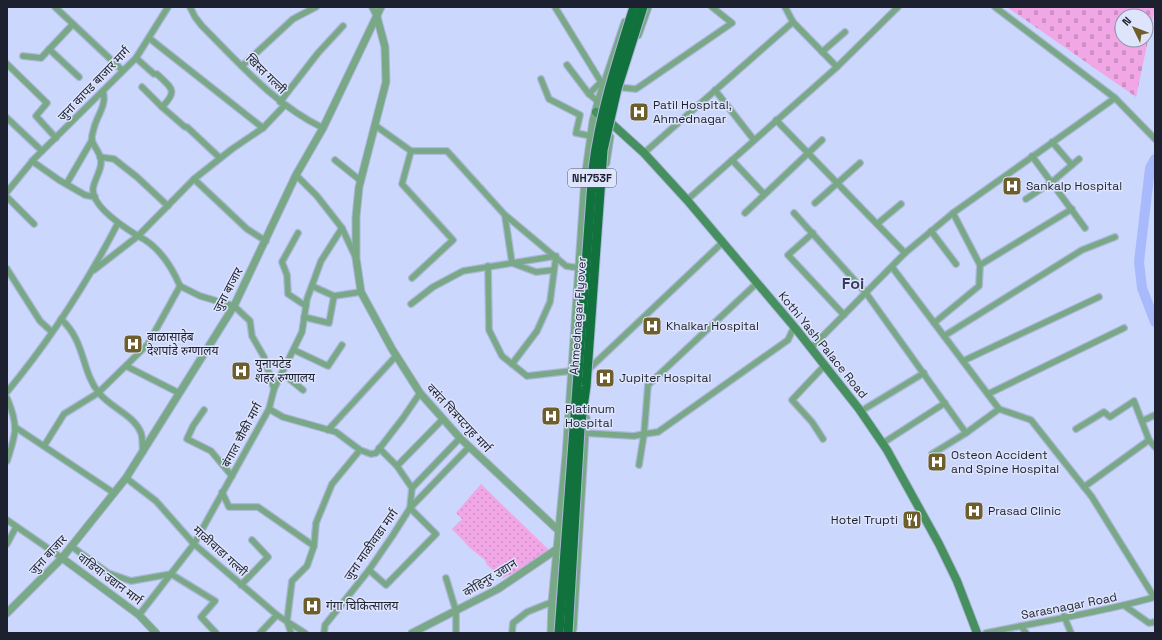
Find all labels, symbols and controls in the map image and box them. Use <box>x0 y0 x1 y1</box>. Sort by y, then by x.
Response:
north arrow <box>1114 8 1154 48</box>
text: N <box>1119 14 1134 29</box>
street label: जुना कापड बाजार मार्ग <box>54 43 134 125</box>
street label: खिस्त गल्ली <box>242 51 291 98</box>
place label: Patil Hospital, Ahmednagar <box>653 97 732 127</box>
hospital icon: Patil Hospital, Ahmednagar <box>628 101 650 123</box>
road number: NH753F <box>568 169 616 187</box>
hospital icon: Sankalp Hospital <box>1001 175 1023 197</box>
place label: Sankalp Hospital <box>1026 178 1122 194</box>
street label: Ahmednagar Flyover <box>566 256 590 376</box>
street label: जुना बाजार <box>210 264 247 315</box>
district label: Foi <box>842 273 864 294</box>
street label: Kothi Yash Palace Road <box>775 288 871 402</box>
hospital icon: Khalkar Hospital <box>641 315 663 337</box>
place label: Khalkar Hospital <box>666 318 759 334</box>
place label: बाळासाहेब देशपांडे रुग्णालय <box>147 329 219 359</box>
hospital icon: बाळासाहेब देशपांडे रुग्णालय <box>122 333 144 355</box>
place label: युनायटेड शहर रुग्णालय <box>255 356 316 386</box>
hospital icon: युनायटेड शहर रुग्णालय <box>230 360 252 382</box>
hospital icon: Jupiter Hospital <box>594 367 616 389</box>
place label: Jupiter Hospital <box>619 370 711 386</box>
street label: वसंत चित्रपटगृह मार्ग <box>423 380 496 456</box>
street label: बंगाल चौकी मार्ग <box>218 399 266 470</box>
place label: Platinum Hospital <box>565 401 615 431</box>
hospital icon: Platinum Hospital <box>540 405 562 427</box>
place label: Osteon Accident and Spine Hospital <box>951 447 1059 477</box>
hospital icon: Osteon Accident and Spine Hospital <box>926 451 948 473</box>
hospital icon: Prasad Clinic <box>963 500 985 522</box>
place label: Prasad Clinic <box>988 503 1061 519</box>
street label: जुना माळीवाडा मार्ग <box>340 505 402 584</box>
restaurant icon: Hotel Trupti <box>901 509 923 531</box>
place label: Hotel Trupti <box>831 512 898 528</box>
street label: माळीवाडा गल्ली <box>189 522 251 580</box>
street label: जुना बाजार <box>26 531 71 578</box>
street label: वाडिया उद्यान मार्ग <box>75 550 146 609</box>
street label: कोहिनुर उद्यान <box>460 555 520 600</box>
street label: Sarasnagar Road <box>1020 589 1118 623</box>
hospital icon: गंगा चिकित्सालय <box>301 595 323 617</box>
place label: गंगा चिकित्सालय <box>326 598 400 614</box>

